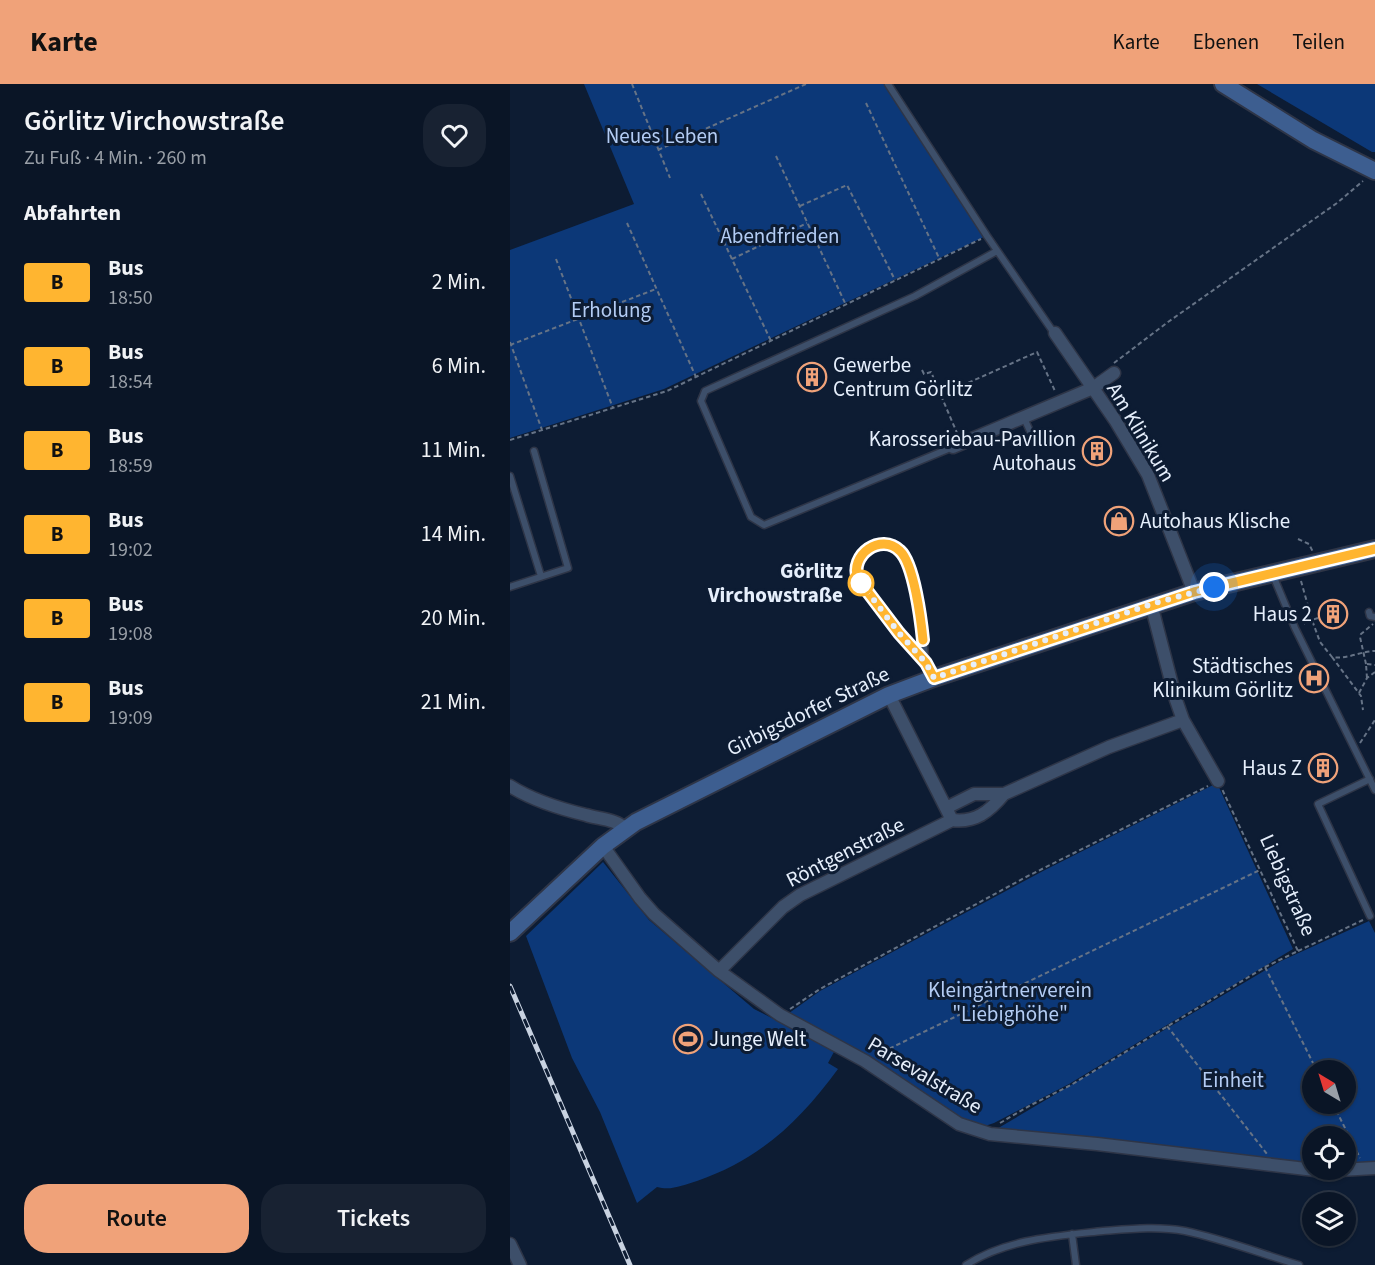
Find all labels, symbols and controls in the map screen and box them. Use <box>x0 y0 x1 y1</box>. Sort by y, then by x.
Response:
text: Karte <box>30 22 98 62</box>
text: Karte <box>1113 27 1160 57</box>
text: Ebenen <box>1193 27 1259 57</box>
text: Teilen <box>1292 27 1345 57</box>
text: Görlitz Virchowstraße <box>24 101 285 141</box>
button: heart <box>423 104 486 167</box>
park label: Neues Leben <box>606 121 718 151</box>
text: Zu Fuß · 4 Min. · 260 m <box>24 144 207 172</box>
text: Abfahrten <box>24 197 121 229</box>
park label: Abendfrieden <box>720 221 840 251</box>
text: Bus <box>108 252 144 284</box>
text: 2 Min. <box>432 266 486 298</box>
text: B <box>51 267 63 297</box>
text: 18:50 <box>108 284 153 312</box>
park label: Erholung <box>571 295 651 325</box>
text: Bus <box>108 336 144 368</box>
text: 6 Min. <box>432 350 486 382</box>
place label: Gewerbe Centrum Görlitz <box>833 350 973 404</box>
text: B <box>51 351 63 381</box>
building icon: Gewerbe Centrum Görlitz <box>796 361 828 393</box>
text: 18:54 <box>108 368 153 396</box>
street label: Am Klinikum <box>1099 377 1183 487</box>
text: Bus <box>108 420 144 452</box>
place label: Karosseriebau-Pavillion Autohaus <box>869 424 1076 478</box>
text: 11 Min. <box>421 434 486 466</box>
text: B <box>51 435 63 465</box>
building icon: Karosseriebau-Pavillion Autohaus <box>1081 435 1113 467</box>
text: 18:59 <box>108 452 153 480</box>
text: Bus <box>108 504 144 536</box>
shop icon: Autohaus Klische <box>1103 505 1135 537</box>
place label: Autohaus Klische <box>1140 506 1290 536</box>
text: 14 Min. <box>421 518 486 550</box>
text: B <box>51 519 63 549</box>
text: 19:02 <box>108 536 153 564</box>
place label: Görlitz Virchowstraße <box>707 556 843 610</box>
marker: Görlitz Virchowstraße <box>848 570 874 596</box>
your location <box>1199 572 1229 602</box>
text: Bus <box>108 588 144 620</box>
building icon: Haus 2 <box>1317 598 1349 630</box>
place label: Haus 2 <box>1253 599 1312 629</box>
text: 20 Min. <box>421 602 486 634</box>
text: B <box>51 603 63 633</box>
text: 19:08 <box>108 620 153 648</box>
place label: Städtisches Klinikum Görlitz <box>1152 651 1293 705</box>
street label: Girbigsdorfer Straße <box>722 659 894 763</box>
hospital icon: Städtisches Klinikum Görlitz <box>1298 662 1330 694</box>
text: Bus <box>108 672 144 704</box>
text: 21 Min. <box>421 686 486 718</box>
text: B <box>51 687 63 717</box>
text: 19:09 <box>108 704 153 732</box>
building icon: Haus Z <box>1307 752 1339 784</box>
place label: Haus Z <box>1242 753 1302 783</box>
street label: Röntgenstraße <box>781 809 909 895</box>
street label: Liebigstraße <box>1252 829 1324 941</box>
park label: Kleingärtnerverein "Liebighöhe" <box>928 975 1092 1029</box>
sports icon: Junge Welt <box>672 1023 704 1055</box>
place label: Junge Welt <box>709 1024 806 1054</box>
street label: Parsevalstraße <box>862 1029 988 1121</box>
north arrow <box>1302 1060 1356 1114</box>
map controls <box>1302 1060 1356 1246</box>
park label: Einheit <box>1202 1065 1264 1095</box>
button: locate <box>1302 1126 1356 1180</box>
button: Route <box>24 1184 249 1253</box>
button: Tickets <box>261 1184 486 1253</box>
button: layers <box>1302 1192 1356 1246</box>

